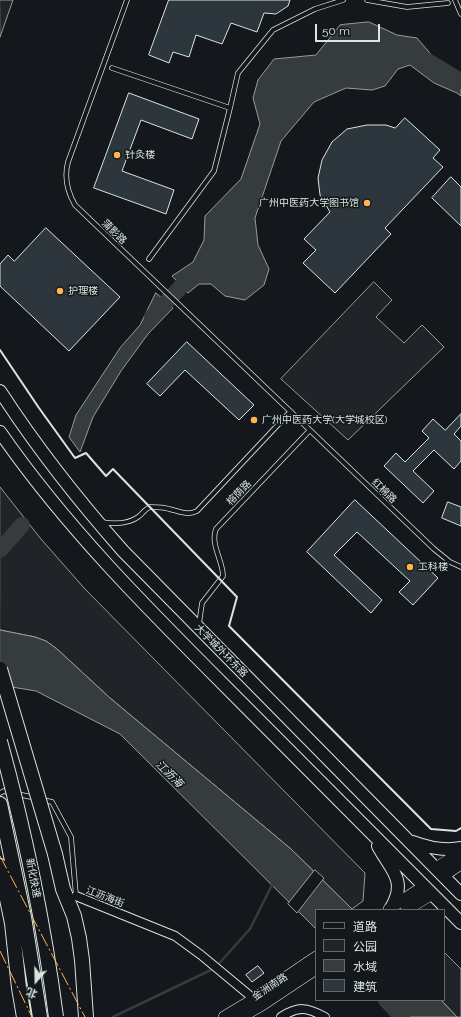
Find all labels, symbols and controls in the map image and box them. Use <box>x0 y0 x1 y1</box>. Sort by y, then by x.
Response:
scale bar <box>317 16 382 42</box>
text: 50 m <box>322 24 350 38</box>
place label: 针灸楼 <box>125 149 155 161</box>
marker: 针灸楼 <box>112 150 122 160</box>
place label: 广州中医药大学图书馆 <box>259 197 359 209</box>
marker: 广州中医药大学图书馆 <box>362 198 372 208</box>
street label: 蒲影路 <box>99 217 129 247</box>
place label: 护理楼 <box>68 285 98 297</box>
marker: 护理楼 <box>55 286 65 296</box>
place label: 广州中医药大学(大学城校区) <box>262 414 387 426</box>
marker: 广州中医药大学(大学城校区) <box>249 415 259 425</box>
street label: 红棉路 <box>369 476 399 506</box>
street label: 榕荫路 <box>224 478 254 508</box>
place label: 工科楼 <box>418 561 448 573</box>
marker: 工科楼 <box>405 562 415 572</box>
street label: 大学城外环东路 <box>192 622 250 680</box>
water label: 江沥海 <box>153 758 185 790</box>
street label: 新化快速 <box>23 857 43 899</box>
street label: 江沥海街 <box>84 884 126 910</box>
legend <box>315 909 445 1001</box>
text: 道路 <box>353 920 377 934</box>
text: 公园 <box>353 940 377 954</box>
text: 水域 <box>353 960 377 974</box>
north arrow <box>16 961 56 1001</box>
street label: 金洲南路 <box>250 971 290 1003</box>
text: 建筑 <box>353 980 377 994</box>
text: 北 <box>24 985 39 1001</box>

